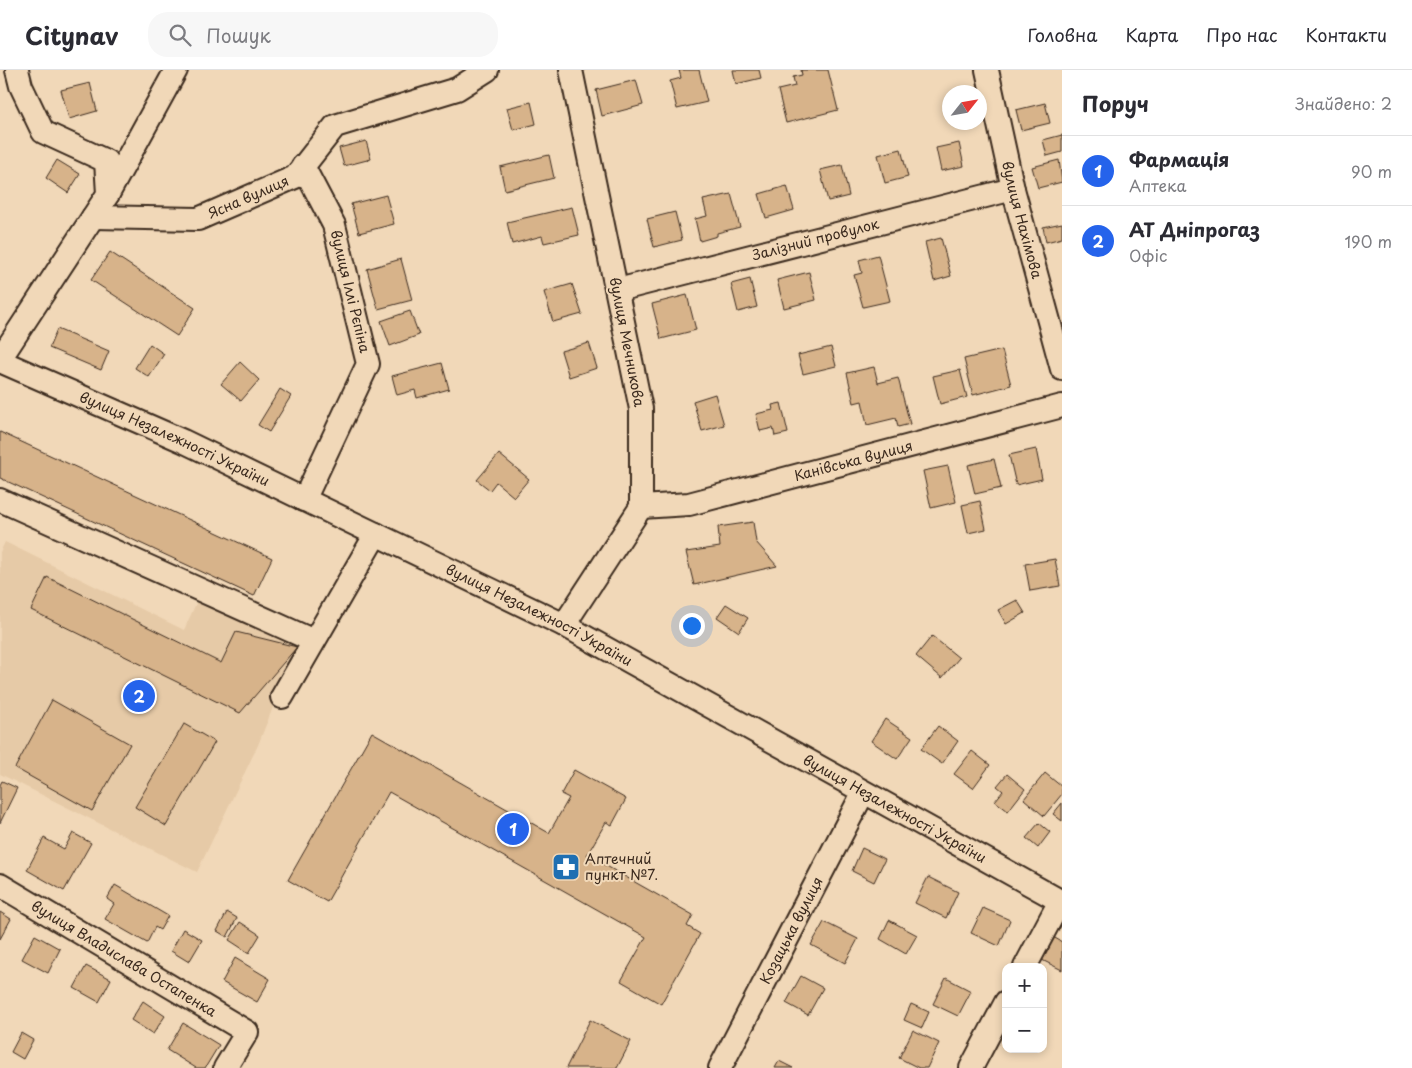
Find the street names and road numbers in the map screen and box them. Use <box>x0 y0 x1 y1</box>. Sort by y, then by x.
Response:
street label: вулиця Нахімова <box>997 159 1048 281</box>
street label: Ясна вулиця <box>204 170 292 223</box>
street label: Залізний провулок <box>749 213 882 266</box>
street label: вулиця Іллі Рєпіна <box>326 228 376 355</box>
street label: вулиця Мечникова <box>605 275 650 409</box>
street label: вулиця Незалежності України <box>76 386 273 491</box>
street label: Канівська вулиця <box>792 435 915 486</box>
street label: вулиця Незалежності України <box>442 558 636 671</box>
street label: вулиця Незалежності України <box>799 749 990 868</box>
street label: Козацька вулиця <box>754 873 828 988</box>
street label: вулиця Владислава Остапенка <box>27 895 221 1022</box>

